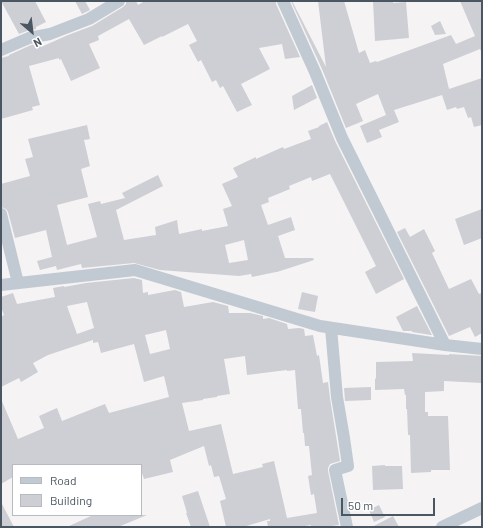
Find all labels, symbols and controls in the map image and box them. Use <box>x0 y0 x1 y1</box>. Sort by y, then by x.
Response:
north arrow <box>12 12 52 52</box>
text: N <box>32 36 44 50</box>
legend <box>12 464 142 516</box>
text: Road <box>50 473 77 487</box>
scale bar <box>343 490 437 516</box>
text: Building <box>50 493 92 507</box>
text: 50 m <box>348 498 373 512</box>

